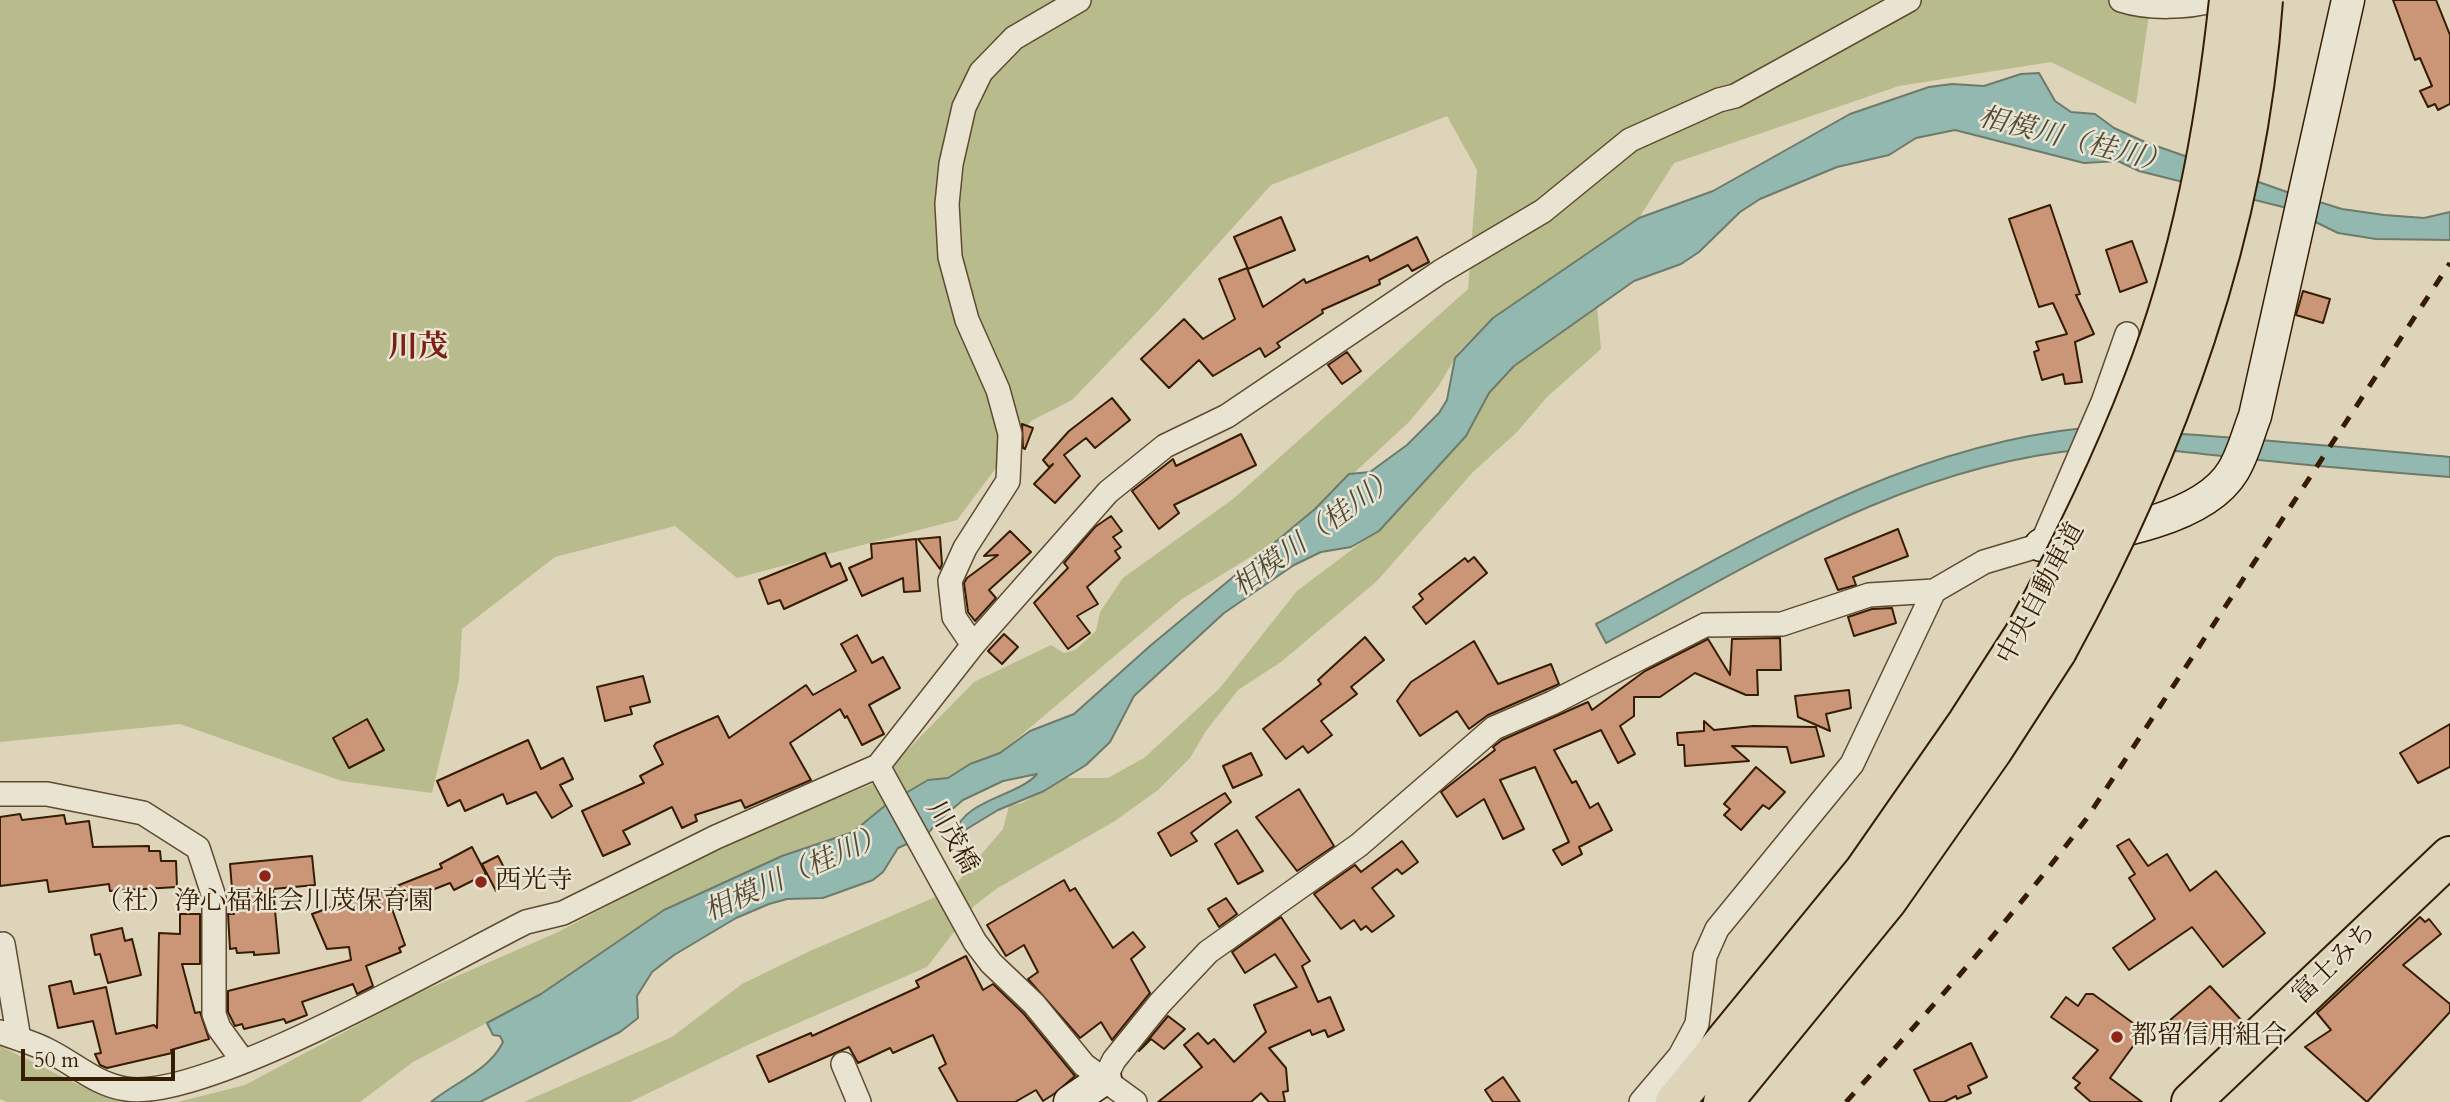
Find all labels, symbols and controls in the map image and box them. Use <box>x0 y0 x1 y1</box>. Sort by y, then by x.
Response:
water label: 相模川（桂川） <box>1975 102 2173 182</box>
district label: 川茂 <box>388 331 448 367</box>
water label: 相模川（桂川） <box>1227 463 1405 605</box>
street label: 中央自動車道 <box>1992 518 2092 670</box>
street label: 川茂橋 <box>918 796 984 880</box>
water label: 相模川（桂川） <box>700 820 892 930</box>
place label: 西光寺 <box>495 866 573 898</box>
marker: （社）浄心福祉会川茂保育園 <box>257 868 273 884</box>
marker: 西光寺 <box>473 874 489 890</box>
place label: （社）浄心福祉会川茂保育園 <box>96 887 434 919</box>
street label: 富士みち <box>2287 917 2383 1011</box>
place label: 都留信用組合 <box>2131 1021 2287 1053</box>
marker: 都留信用組合 <box>2109 1029 2125 1045</box>
scale bar <box>24 1036 178 1080</box>
text: 50 m <box>34 1046 79 1075</box>

